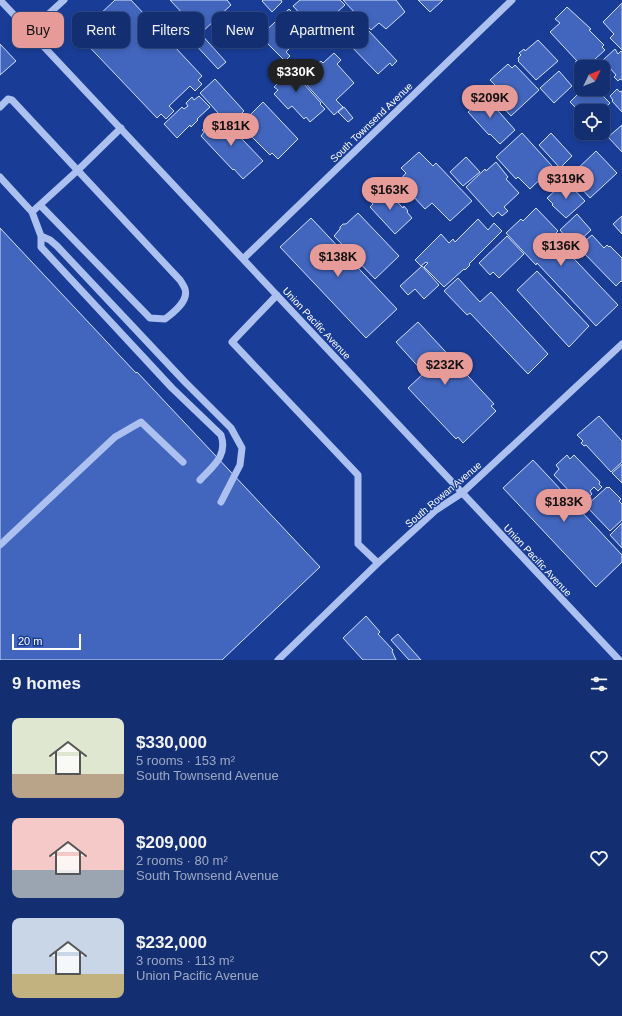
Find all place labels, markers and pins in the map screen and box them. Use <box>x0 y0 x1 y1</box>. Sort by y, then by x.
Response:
pin: $330K <box>268 59 324 93</box>
pin: $209K <box>462 85 518 119</box>
pin: $181K <box>203 113 259 147</box>
pin: $319K <box>538 166 594 200</box>
pin: $163K <box>362 177 418 211</box>
pin: $136K <box>533 233 589 267</box>
pin: $138K <box>310 244 366 278</box>
pin: $232K <box>417 352 473 386</box>
pin: $183K <box>536 489 592 523</box>

